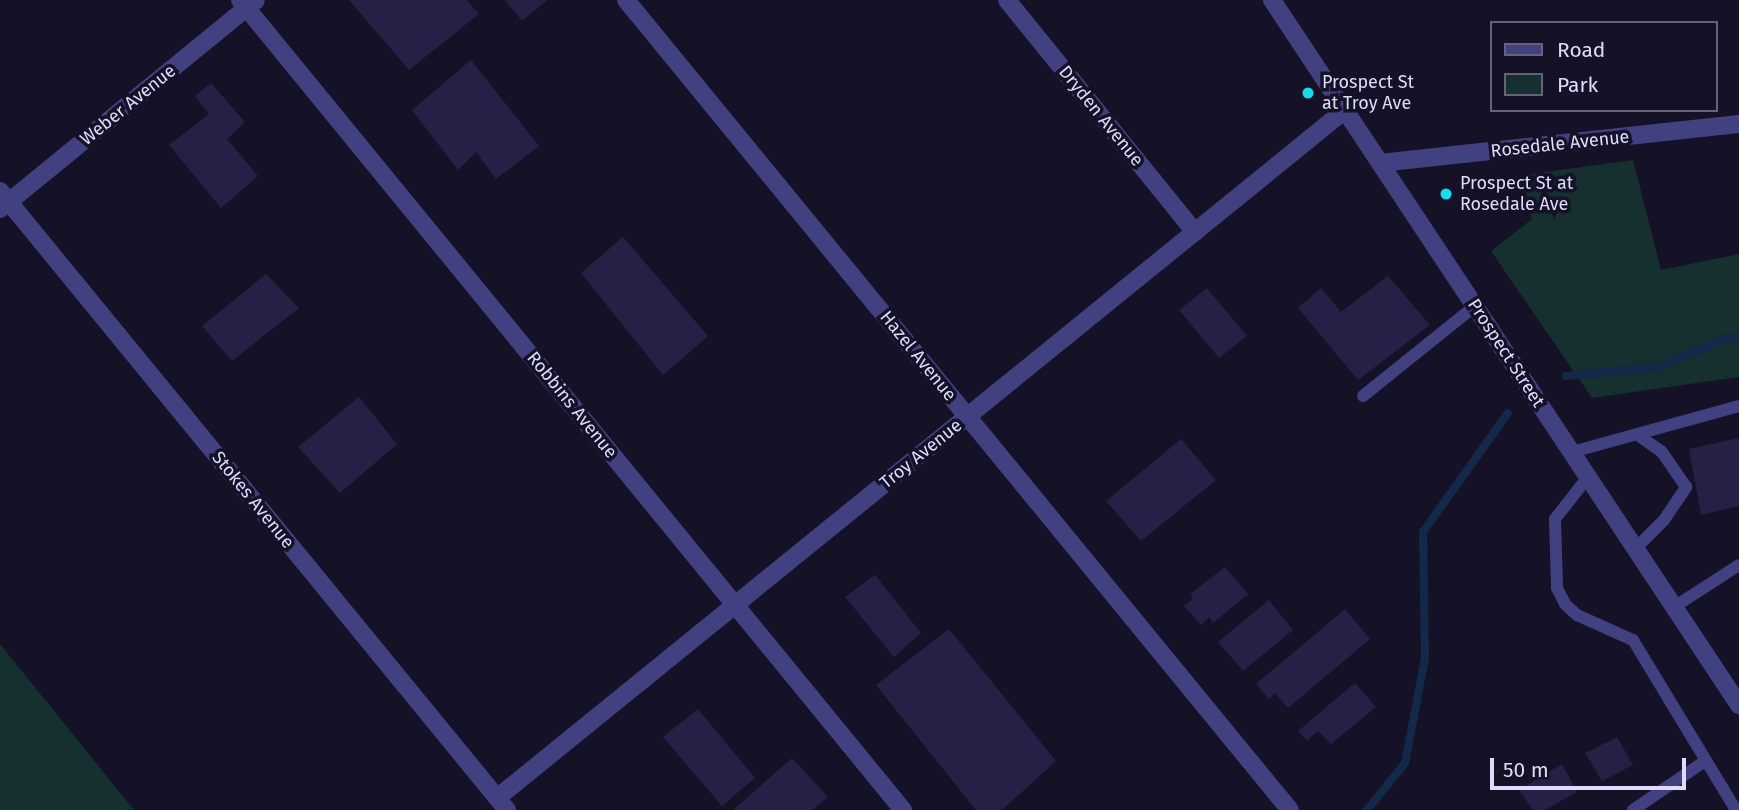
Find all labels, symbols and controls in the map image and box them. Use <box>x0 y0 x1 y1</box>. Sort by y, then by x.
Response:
legend <box>1490 21 1718 112</box>
text: Road <box>1557 37 1605 63</box>
street label: Weber Avenue <box>76 60 180 150</box>
street label: Dryden Avenue <box>1054 61 1148 171</box>
place label: Prospect St at Troy Ave <box>1322 72 1414 114</box>
text: Park <box>1557 72 1598 98</box>
marker: Prospect St at Troy Ave <box>1300 85 1316 101</box>
street label: Rosedale Avenue <box>1490 126 1630 162</box>
place label: Prospect St at Rosedale Ave <box>1460 173 1573 216</box>
marker: Prospect St at Rosedale Ave <box>1438 186 1454 202</box>
street label: Prospect Street <box>1463 295 1549 411</box>
street label: Hazel Avenue <box>875 307 961 405</box>
street label: Robbins Avenue <box>522 347 622 463</box>
street label: Troy Avenue <box>876 414 966 494</box>
street label: Stokes Avenue <box>207 447 299 553</box>
scale bar <box>1494 744 1690 788</box>
text: 50 m <box>1503 757 1549 783</box>

